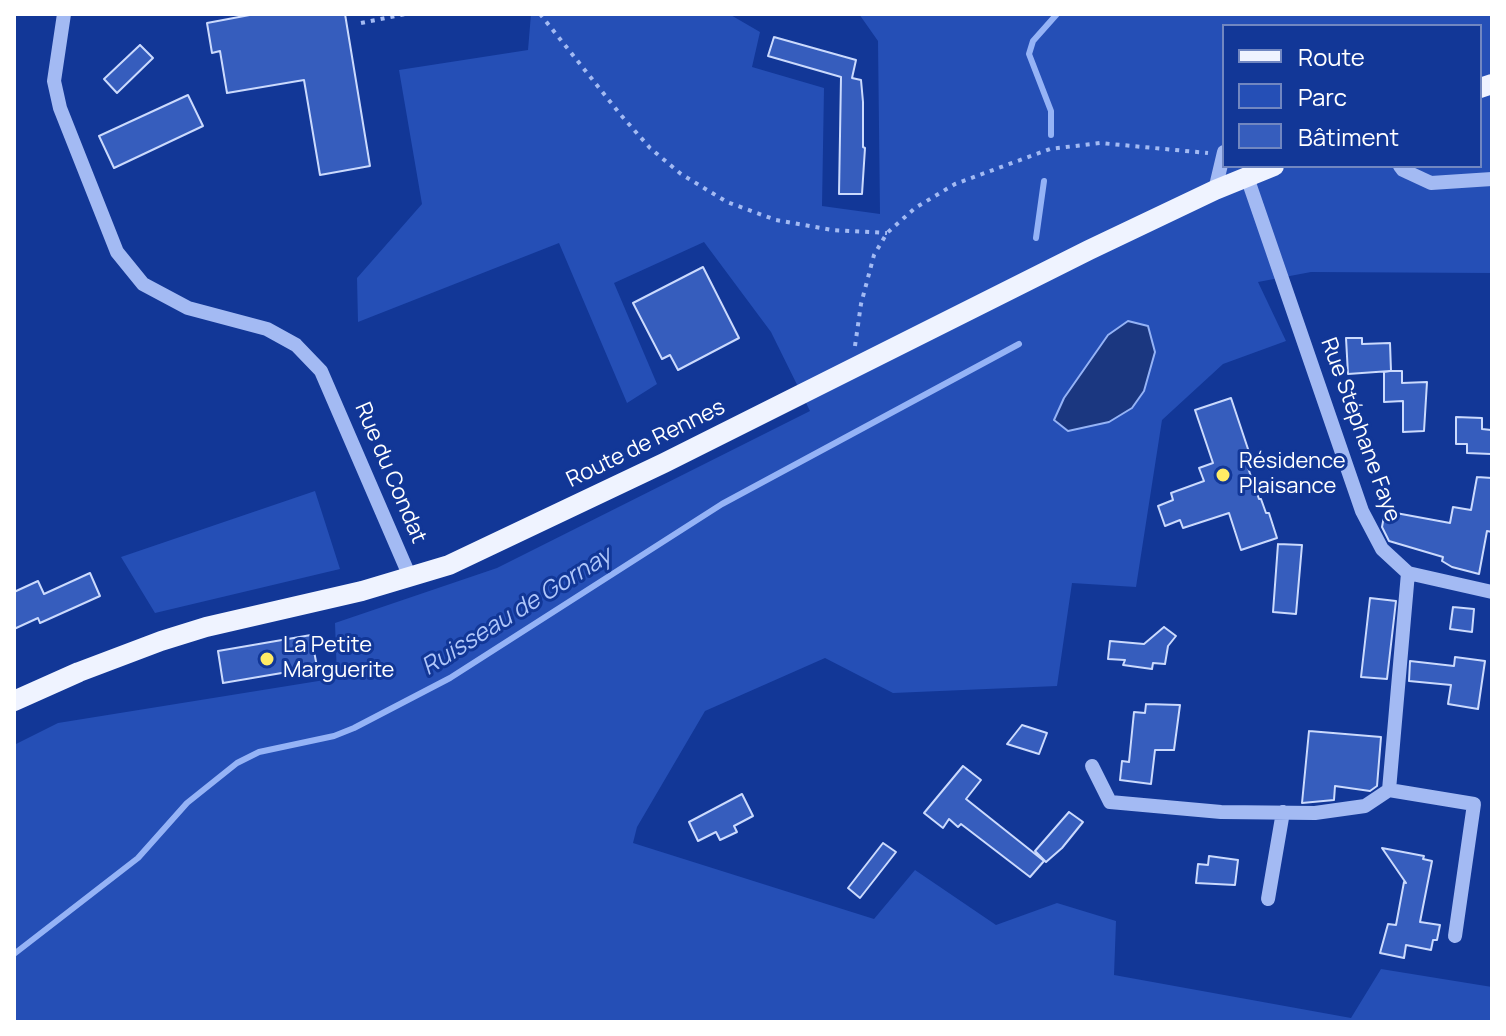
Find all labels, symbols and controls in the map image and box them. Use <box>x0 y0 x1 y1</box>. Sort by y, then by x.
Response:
legend <box>1222 24 1482 168</box>
text: Route <box>1298 40 1365 73</box>
text: Parc <box>1298 80 1347 113</box>
text: Bâtiment <box>1298 120 1399 153</box>
street label: Rue Stéphane Faye <box>1314 334 1406 526</box>
street label: Route de Rennes <box>563 394 729 494</box>
street label: Rue du Condat <box>348 399 432 547</box>
place label: Résidence Plaisance <box>1239 449 1346 500</box>
marker: Résidence Plaisance <box>1214 466 1232 484</box>
water label: Ruisseau de Gornay <box>417 542 617 682</box>
place label: La Petite Marguerite <box>283 633 394 684</box>
marker: La Petite Marguerite <box>258 650 276 668</box>

